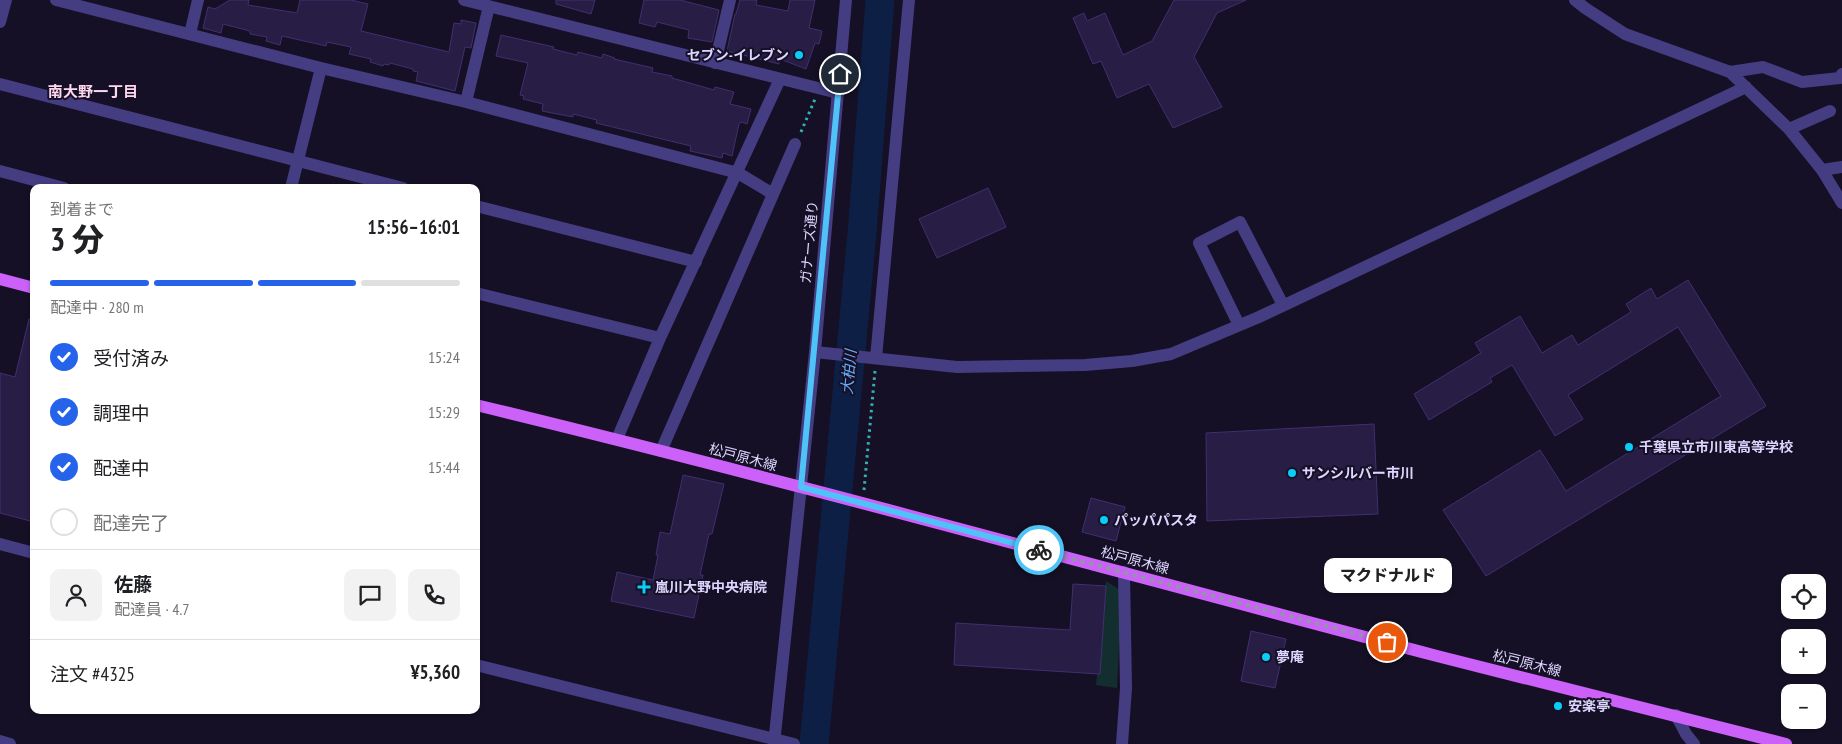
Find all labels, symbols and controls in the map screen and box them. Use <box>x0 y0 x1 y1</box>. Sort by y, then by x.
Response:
place label: セブン-イレブン <box>687 46 789 64</box>
marker: セブン-イレブン <box>793 49 805 61</box>
pin <box>819 53 861 95</box>
icon: home <box>826 60 854 88</box>
district label: 南大野一丁目 <box>48 82 138 101</box>
text: 到着まで <box>50 199 114 219</box>
street label: ガナーズ通り <box>796 200 822 284</box>
text: 15:56–16:01 <box>367 215 460 239</box>
text: 3 分 <box>50 218 104 260</box>
text: 配達中 · 280 m <box>50 297 144 317</box>
icon: check <box>50 343 78 371</box>
text: 受付済み <box>93 346 169 370</box>
text: 15:24 <box>428 347 460 367</box>
water label: 大柏川 <box>837 347 860 395</box>
icon: check <box>50 398 78 426</box>
text: 調理中 <box>93 401 150 425</box>
text: 15:29 <box>428 402 460 422</box>
place label: 千葉県立市川東高等学校 <box>1639 438 1793 456</box>
street label: 松戸原木線 <box>707 439 779 475</box>
marker: 千葉県立市川東高等学校 <box>1623 441 1635 453</box>
icon: check <box>50 453 78 481</box>
text: 配達中 <box>93 456 150 480</box>
text: 15:44 <box>428 457 460 477</box>
place label: サンシルバー市川 <box>1302 464 1414 482</box>
marker: サンシルバー市川 <box>1286 467 1298 479</box>
text: 配達完了 <box>93 511 169 535</box>
place label: パッパパスタ <box>1114 511 1198 529</box>
marker: パッパパスタ <box>1098 514 1110 526</box>
courier <box>1014 525 1064 575</box>
icon: bike <box>1025 536 1053 564</box>
street label: 松戸原木線 <box>1099 542 1171 578</box>
callout: マクドナルド <box>1323 557 1451 592</box>
text: マクドナルド <box>1340 565 1436 585</box>
button: person <box>50 569 102 621</box>
button: chat <box>344 569 396 621</box>
button: phone <box>408 569 460 621</box>
text: 佐藤 <box>114 572 152 596</box>
map controls <box>1781 574 1826 729</box>
button: locate <box>1781 574 1826 619</box>
place label: 嵐川大野中央病院 <box>655 578 767 596</box>
marker: 嵐川大野中央病院 <box>637 580 651 594</box>
text: 配達員 · 4.7 <box>114 599 189 619</box>
pin <box>1366 621 1408 663</box>
icon: bag <box>1373 628 1401 656</box>
button: + <box>1781 629 1826 674</box>
street label: 松戸原木線 <box>1491 646 1563 680</box>
place label: 夢庵 <box>1276 648 1304 666</box>
marker: 夢庵 <box>1260 651 1272 663</box>
text: ¥5,360 <box>410 660 460 684</box>
text: 注文 #4325 <box>50 662 135 686</box>
button: − <box>1781 684 1826 729</box>
place label: 安楽亭 <box>1568 697 1610 715</box>
marker: 安楽亭 <box>1552 700 1564 712</box>

